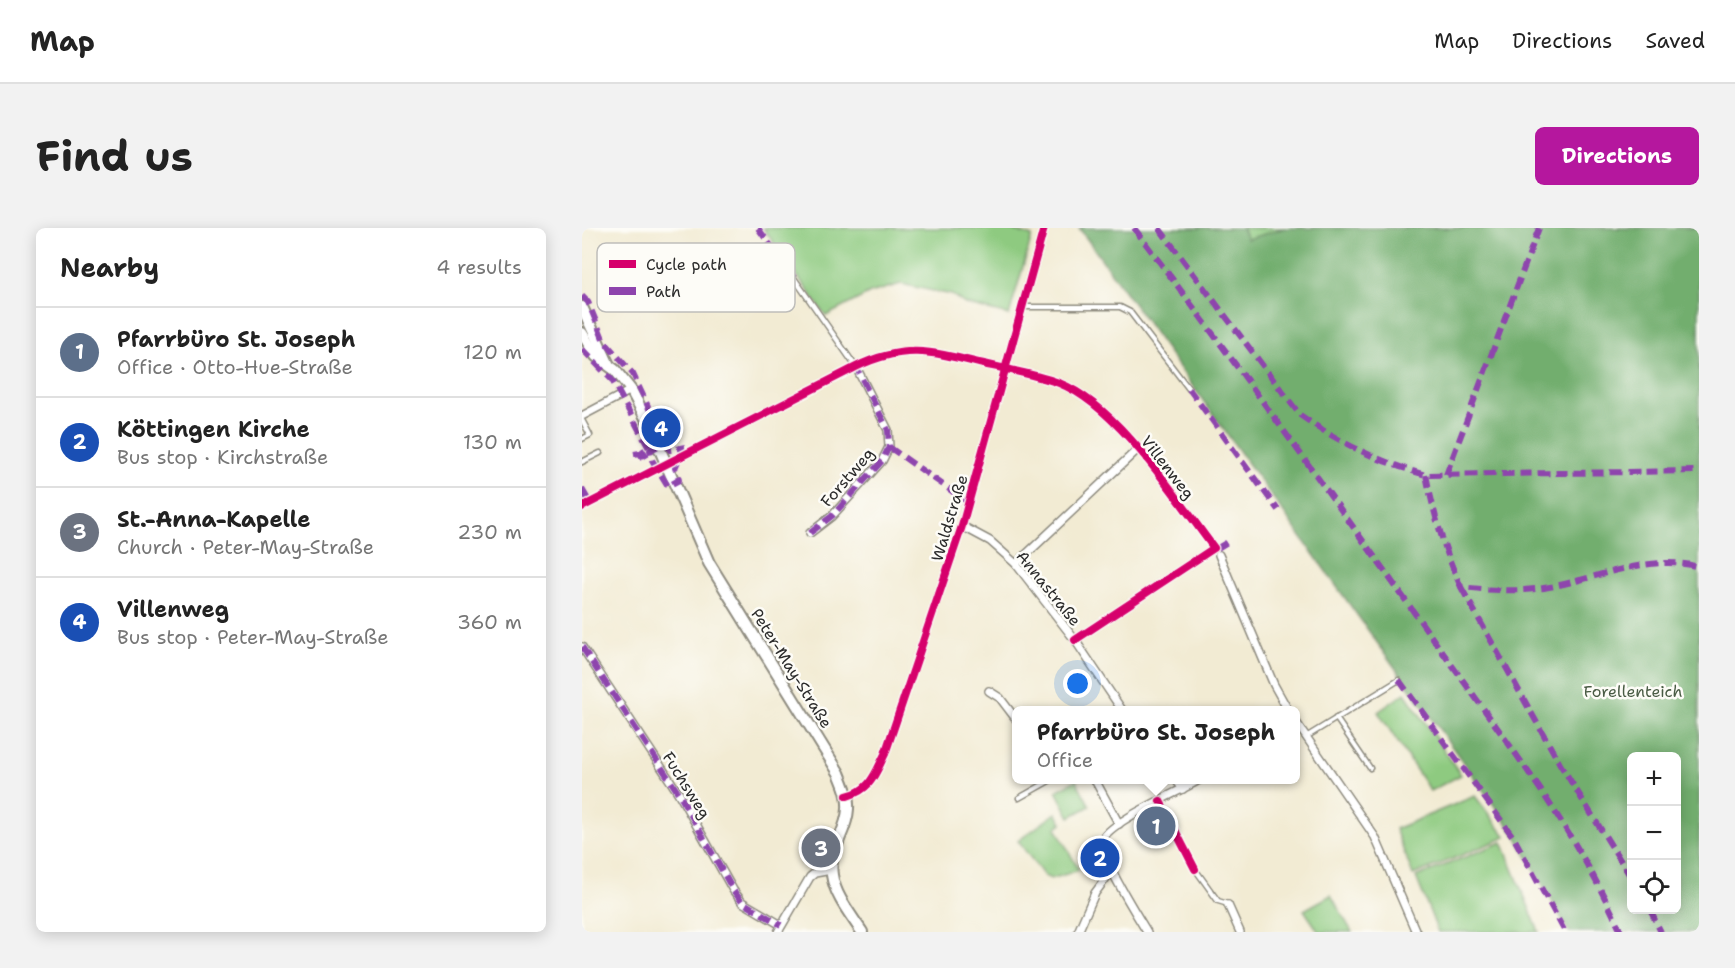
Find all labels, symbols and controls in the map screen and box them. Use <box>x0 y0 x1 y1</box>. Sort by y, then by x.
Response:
text: Map <box>30 22 95 60</box>
text: Map <box>1434 27 1479 55</box>
text: Directions <box>1512 27 1612 55</box>
text: Saved <box>1645 27 1705 55</box>
button: Directions <box>1535 127 1699 185</box>
text: Find us <box>36 128 193 184</box>
legend <box>597 243 795 312</box>
text: Nearby <box>60 250 159 285</box>
text: 4 results <box>436 254 522 280</box>
text: Cycle path <box>646 254 727 275</box>
text: Path <box>646 281 681 302</box>
text: Pfarrbüro St. Joseph <box>117 325 355 354</box>
text: 1 <box>75 339 84 365</box>
text: 120 m <box>463 339 522 365</box>
text: Office · Otto-Hue-Straße <box>117 354 353 380</box>
pin: 4 <box>642 406 680 450</box>
text: Köttingen Kirche <box>117 415 310 444</box>
text: 2 <box>73 429 87 455</box>
text: 130 m <box>463 429 522 455</box>
street label: Villenweg <box>1136 431 1199 504</box>
street label: Forstweg <box>816 443 879 511</box>
text: Bus stop · Kirchstraße <box>117 444 328 470</box>
street label: Waldstraße <box>926 472 973 564</box>
text: St.-Anna-Kapelle <box>117 505 310 534</box>
text: 3 <box>73 519 87 545</box>
text: 230 m <box>457 519 522 545</box>
text: Church · Peter-May-Straße <box>117 534 374 560</box>
street label: Annastraße <box>1012 546 1086 630</box>
text: Villenweg <box>117 595 229 624</box>
street label: Peter-May-Straße <box>746 604 837 732</box>
text: 4 <box>73 609 87 635</box>
text: 360 m <box>457 609 522 635</box>
text: Bus stop · Peter-May-Straße <box>117 624 389 650</box>
your location <box>1063 669 1092 698</box>
park label: Forellenteich <box>1584 681 1682 702</box>
popup <box>1012 706 1300 784</box>
text: Pfarrbüro St. Joseph <box>1037 718 1275 747</box>
text: Office <box>1037 747 1093 773</box>
street label: Fuchsweg <box>658 748 715 823</box>
map controls <box>1627 752 1681 914</box>
button: + <box>1627 752 1681 806</box>
pin: 1 <box>1136 804 1176 848</box>
button: − <box>1627 806 1681 860</box>
pin: 3 <box>802 826 840 870</box>
pin: 2 <box>1080 836 1120 880</box>
button: locate <box>1627 860 1681 914</box>

